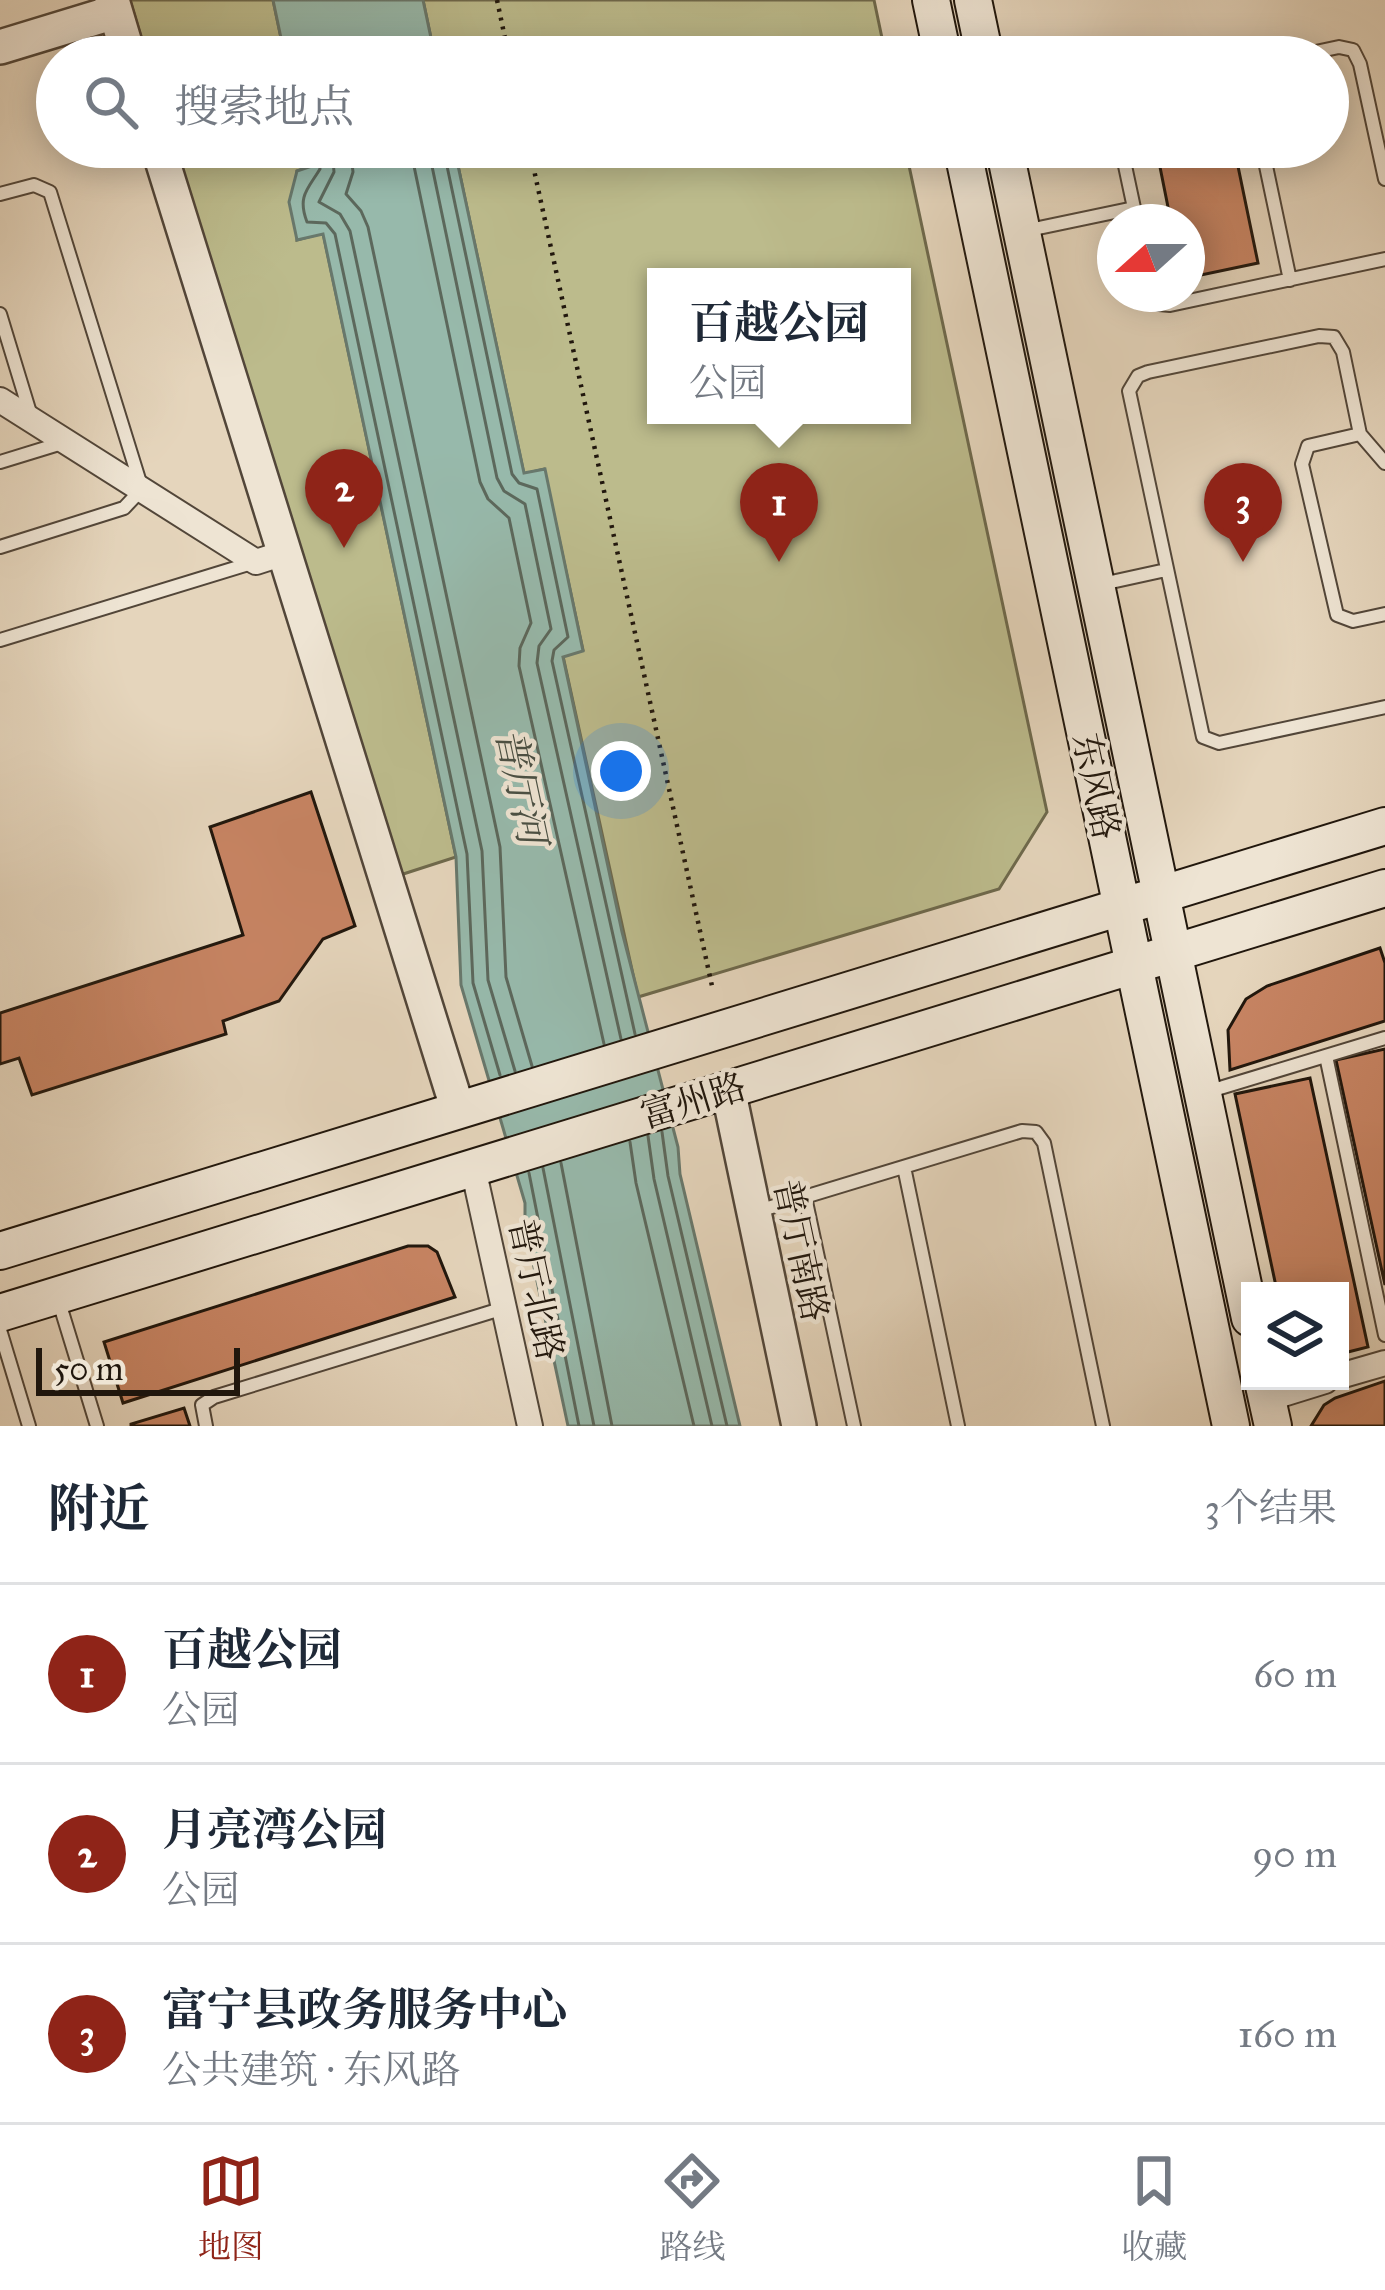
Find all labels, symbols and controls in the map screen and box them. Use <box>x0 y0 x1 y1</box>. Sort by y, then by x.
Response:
search box <box>36 36 1349 168</box>
icon: search <box>78 69 144 135</box>
text: 搜索地点 <box>174 79 354 134</box>
north arrow <box>1097 204 1205 312</box>
popup <box>647 268 911 424</box>
text: 百越公园 <box>689 295 869 350</box>
text: 公园 <box>689 359 767 407</box>
pin: 2 <box>305 449 383 548</box>
pin: 1 <box>740 463 818 562</box>
pin: 3 <box>1204 463 1282 562</box>
water label: 普厅河 <box>485 724 558 854</box>
street label: 东风路 <box>1063 729 1129 844</box>
your location <box>591 741 651 801</box>
street label: 富州路 <box>635 1064 751 1138</box>
street label: 普厅南路 <box>765 1175 838 1325</box>
street label: 普厅北路 <box>500 1214 573 1364</box>
map controls <box>1241 1282 1349 1390</box>
button: layers <box>1241 1282 1349 1390</box>
scale bar <box>36 1342 240 1395</box>
text: 50 m <box>54 1349 123 1389</box>
text: 附近 <box>48 1478 150 1540</box>
text: 3个结果 <box>1204 1484 1337 1532</box>
text: 百越公园 <box>162 1622 342 1677</box>
text: 1 <box>79 1650 95 1698</box>
text: 60 m <box>1253 1650 1337 1698</box>
text: 公园 <box>162 1686 240 1734</box>
text: 月亮湾公园 <box>162 1802 387 1857</box>
text: 2 <box>77 1830 97 1878</box>
text: 90 m <box>1252 1830 1337 1878</box>
text: 公园 <box>162 1866 240 1914</box>
text: 富宁县政务服务中心 <box>162 1982 567 2037</box>
text: 3 <box>79 2010 95 2058</box>
text: 160 m <box>1238 2010 1337 2058</box>
text: 公共建筑 · 东风路 <box>162 2046 460 2094</box>
tab: 地图 <box>198 2148 264 2267</box>
tab: 路线 <box>659 2148 725 2267</box>
tab: 收藏 <box>1121 2148 1187 2267</box>

